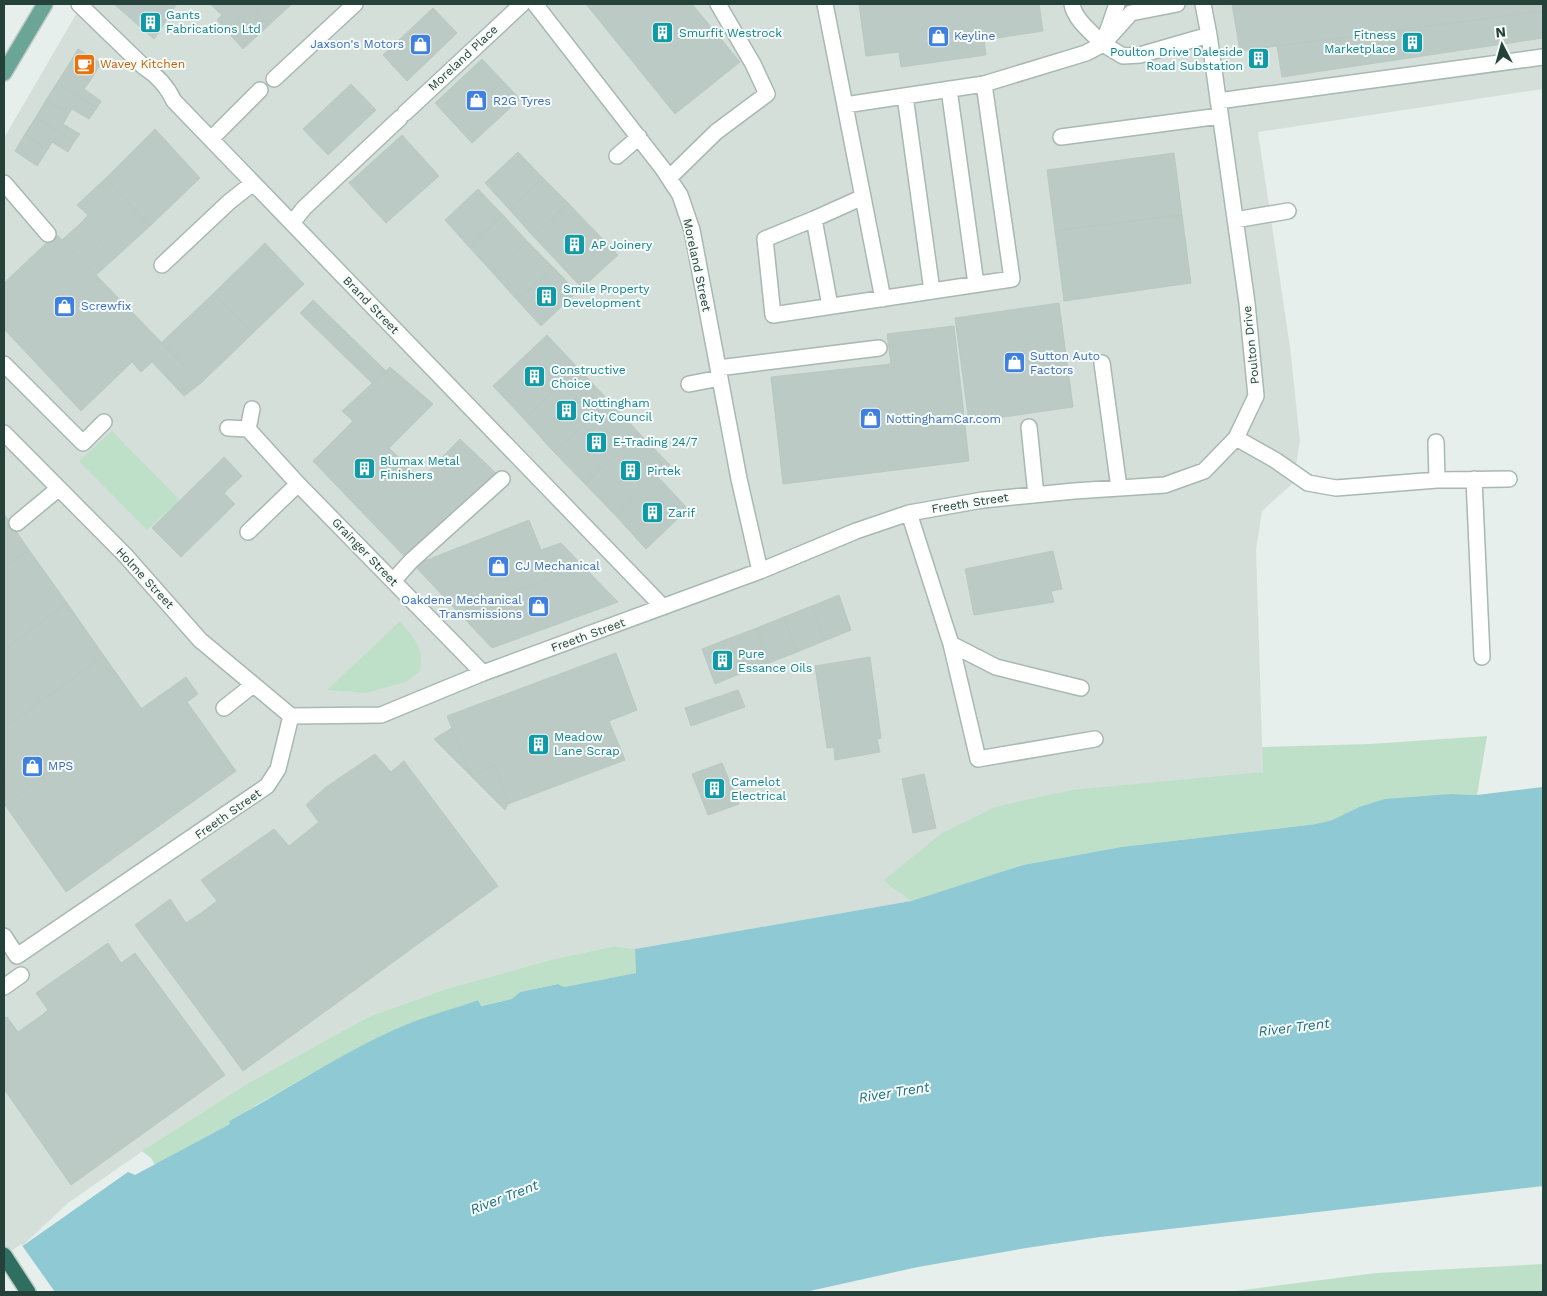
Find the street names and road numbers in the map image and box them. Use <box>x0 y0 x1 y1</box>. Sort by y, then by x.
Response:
street label: Moreland Place <box>425 22 501 94</box>
street label: Moreland Street <box>680 217 714 313</box>
street label: Brand Street <box>340 273 402 337</box>
street label: Poulton Drive <box>1240 305 1262 385</box>
street label: Freeth Street <box>930 490 1010 516</box>
street label: Grainger Street <box>329 515 401 589</box>
street label: Holme Street <box>113 545 177 611</box>
street label: Freeth Street <box>549 615 627 655</box>
street label: Freeth Street <box>192 786 264 842</box>

